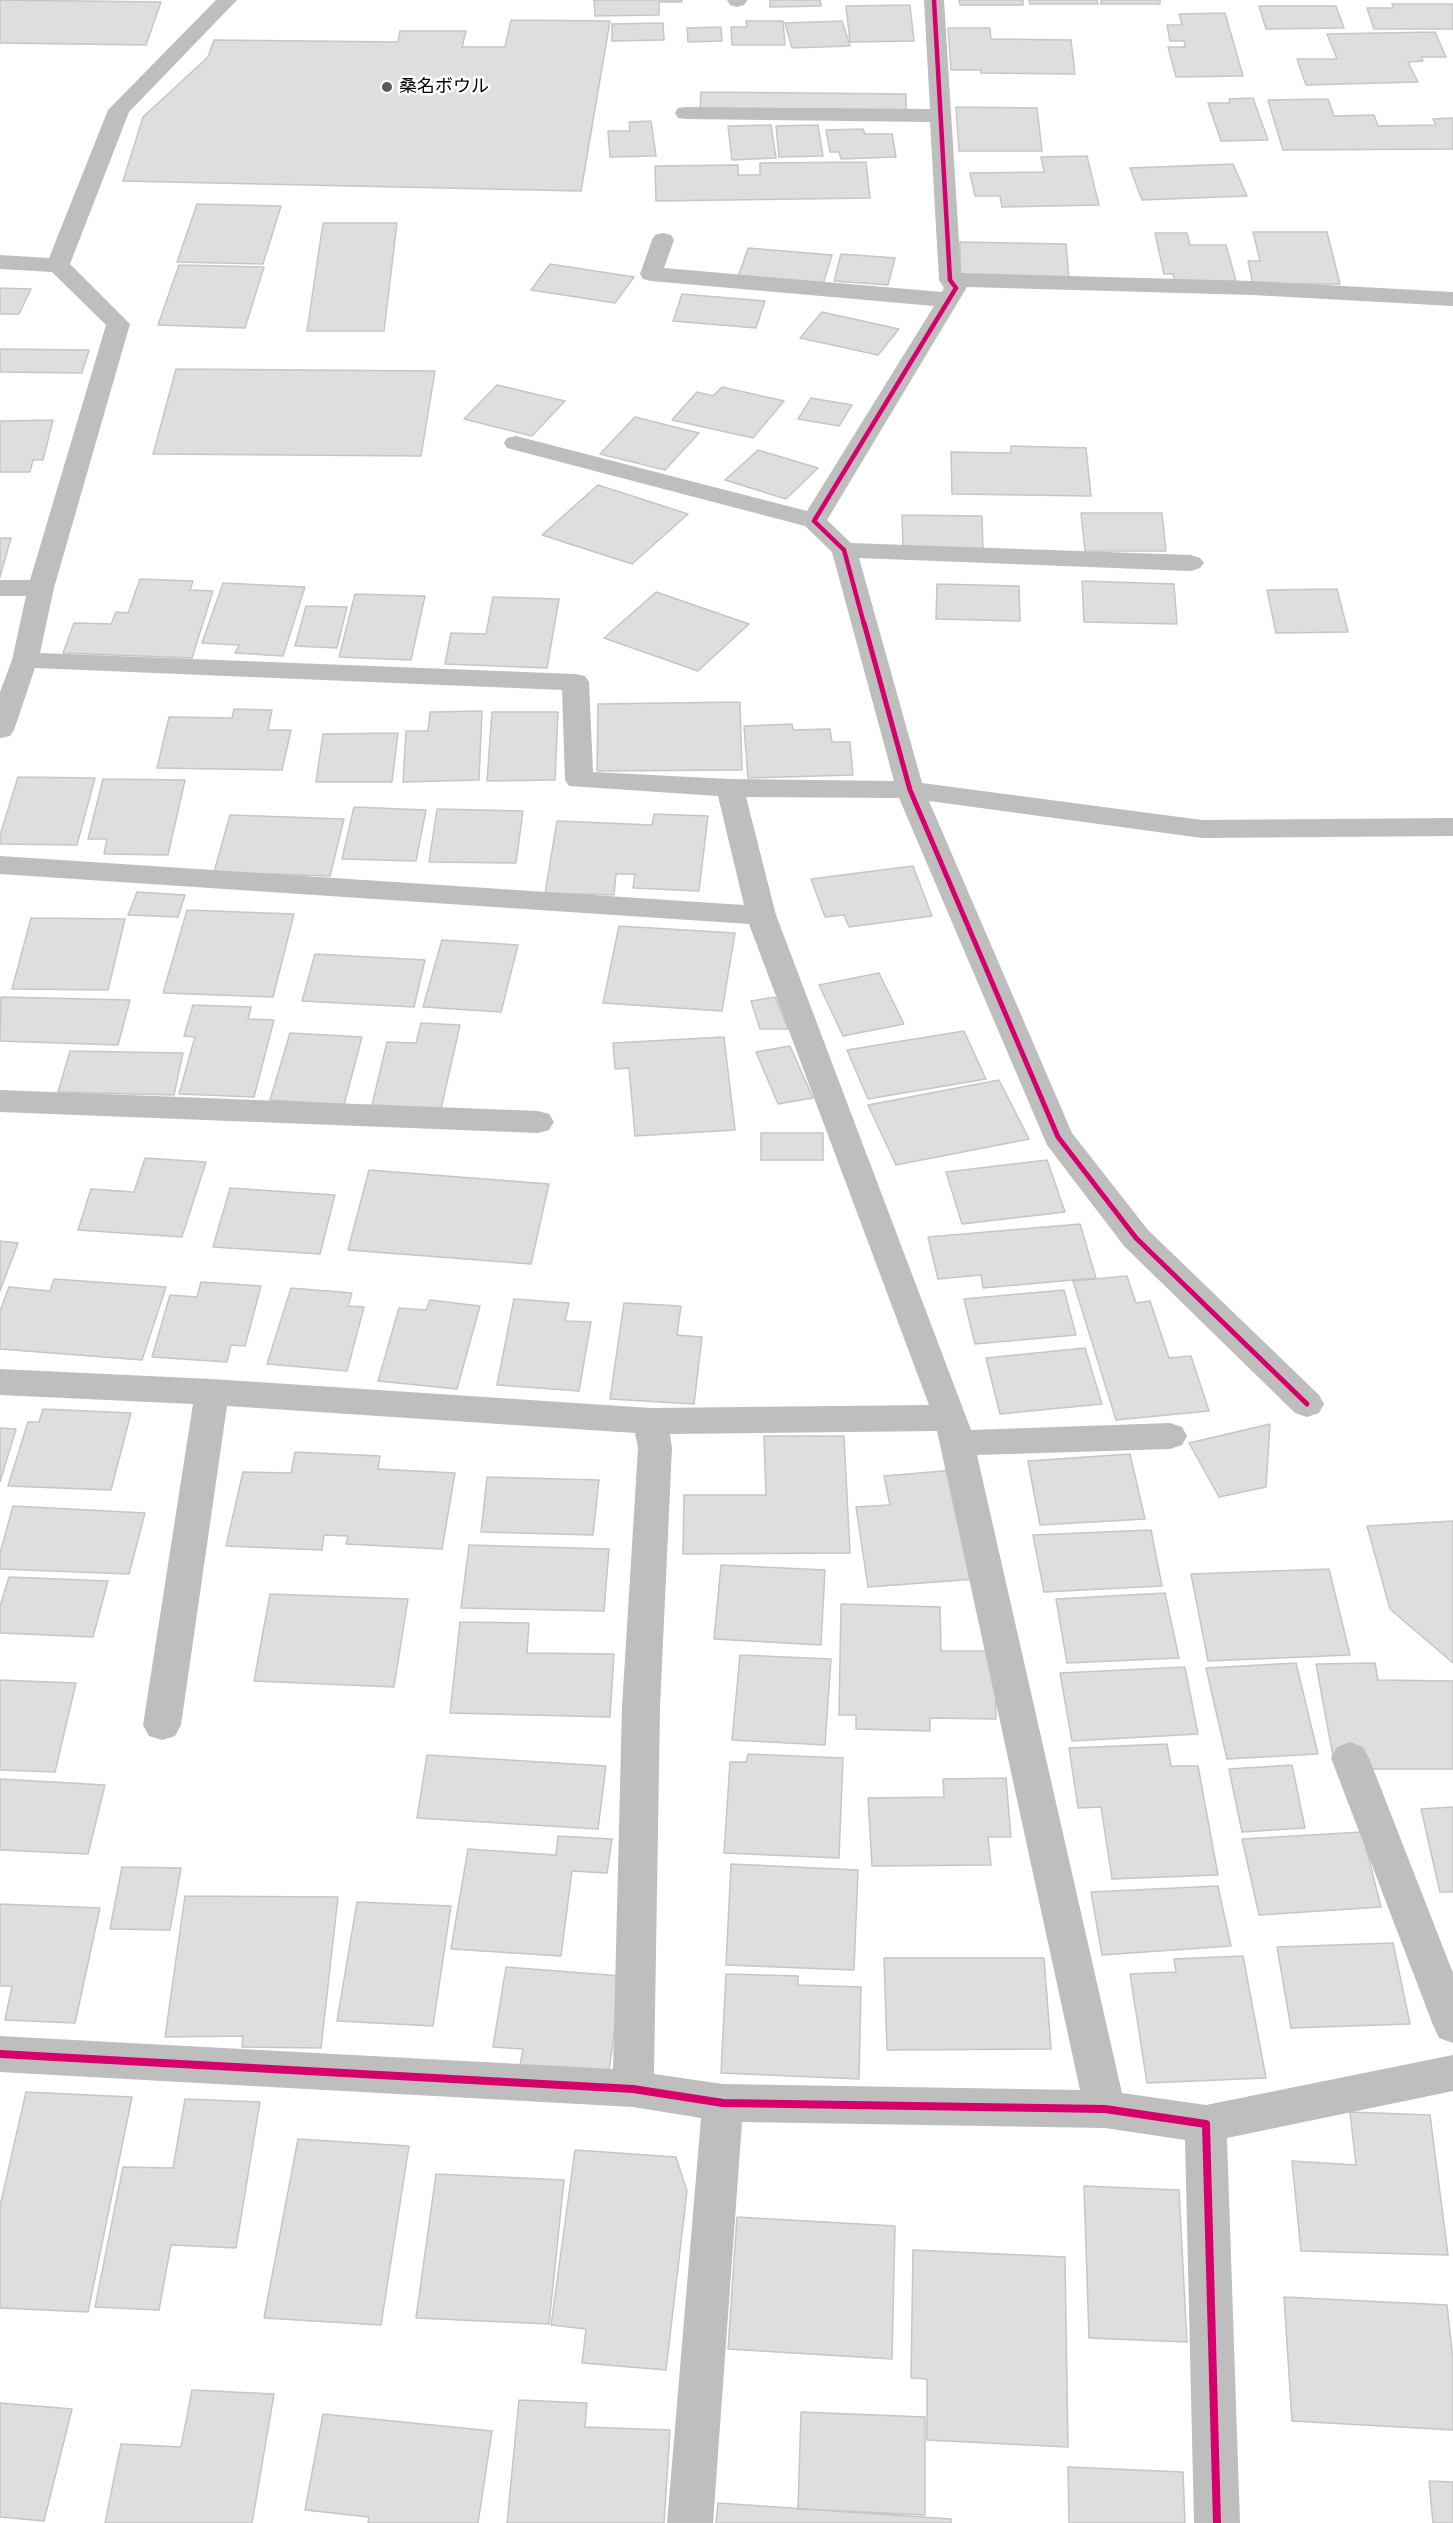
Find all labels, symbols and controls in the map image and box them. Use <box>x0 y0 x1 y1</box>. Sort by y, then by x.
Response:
place label: 桑名ボウル <box>399 76 489 98</box>
marker: 桑名ボウル <box>380 80 394 94</box>

